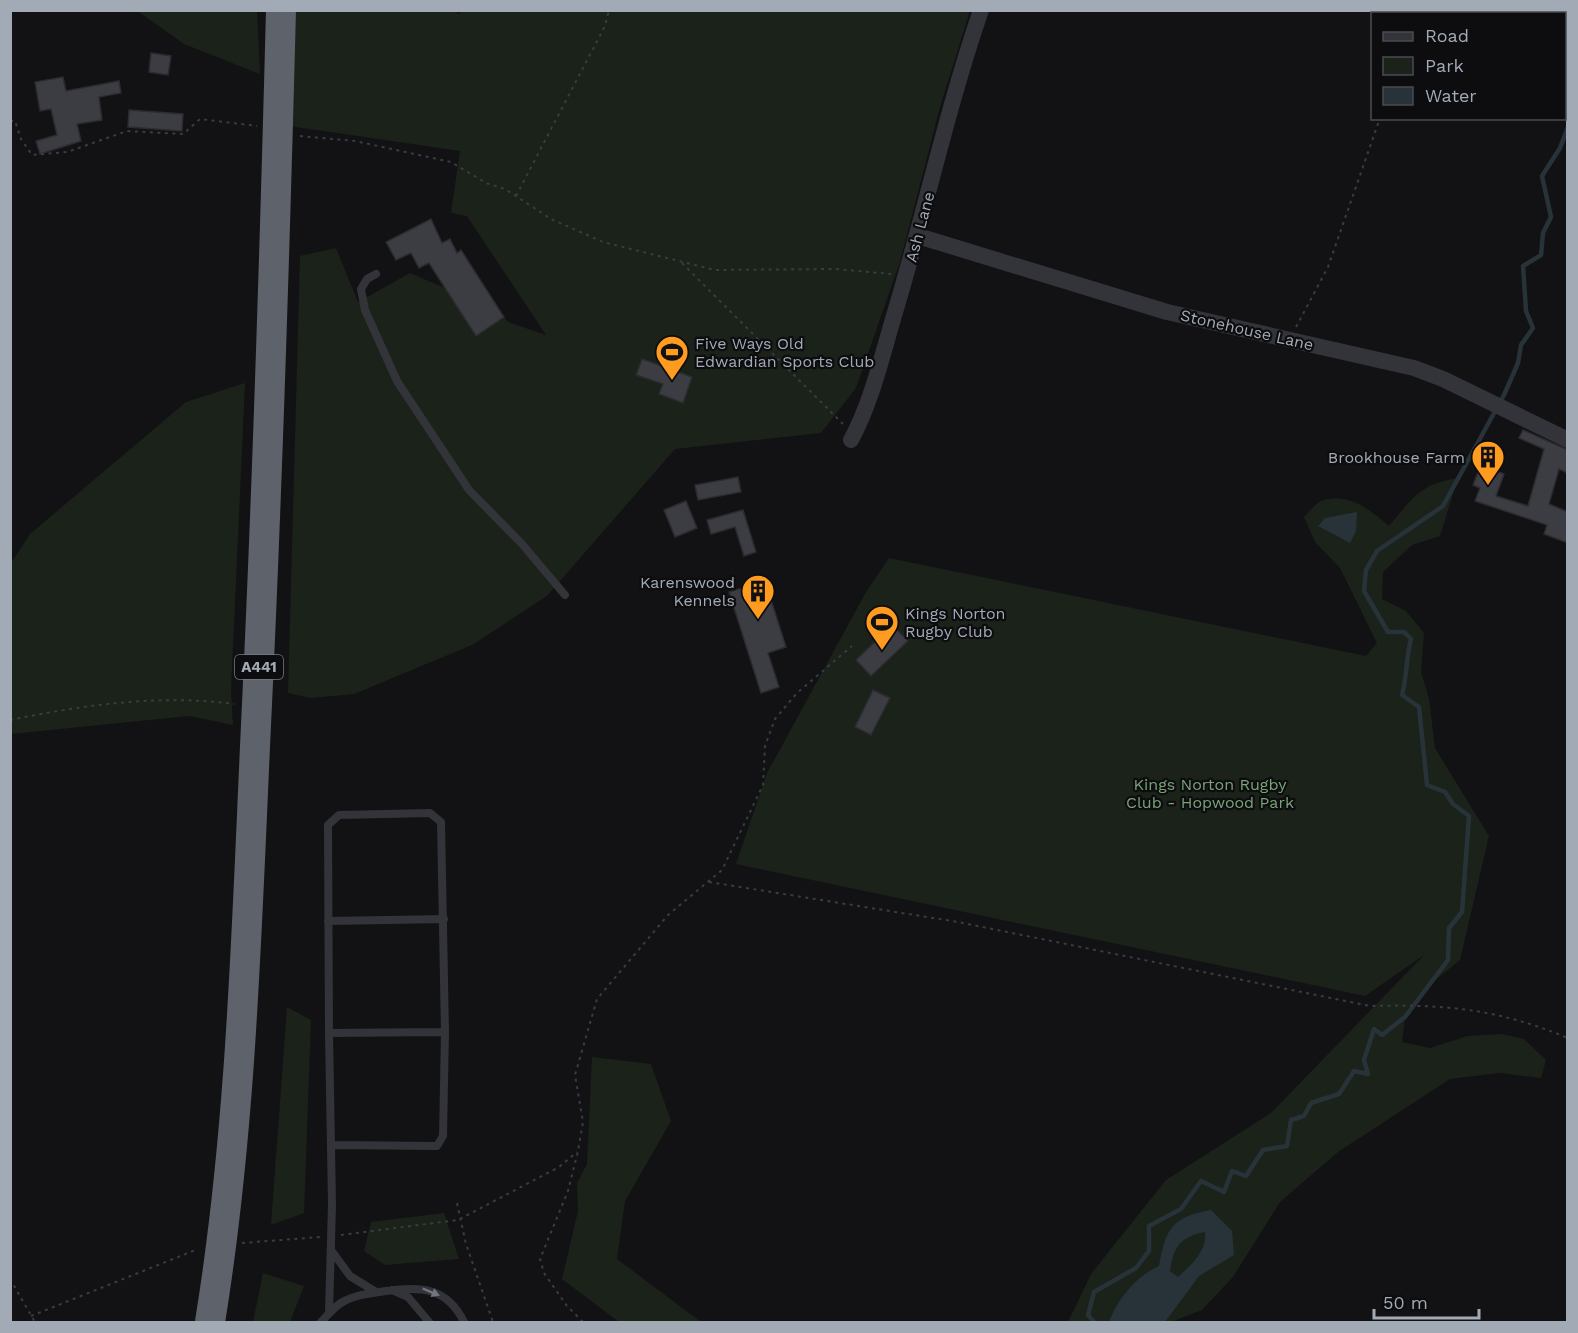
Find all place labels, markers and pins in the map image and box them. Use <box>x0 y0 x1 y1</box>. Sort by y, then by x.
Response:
sports icon: Five Ways Old Edwardian Sports Club <box>654 334 690 381</box>
place label: Five Ways Old Edwardian Sports Club <box>695 334 874 371</box>
building icon: Brookhouse Farm <box>1470 439 1506 486</box>
place label: Brookhouse Farm <box>1328 448 1465 467</box>
place label: Karenswood Kennels <box>640 573 735 610</box>
building icon: Karenswood Kennels <box>740 573 776 620</box>
sports icon: Kings Norton Rugby Club <box>864 604 900 651</box>
place label: Kings Norton Rugby Club <box>905 604 1006 641</box>

